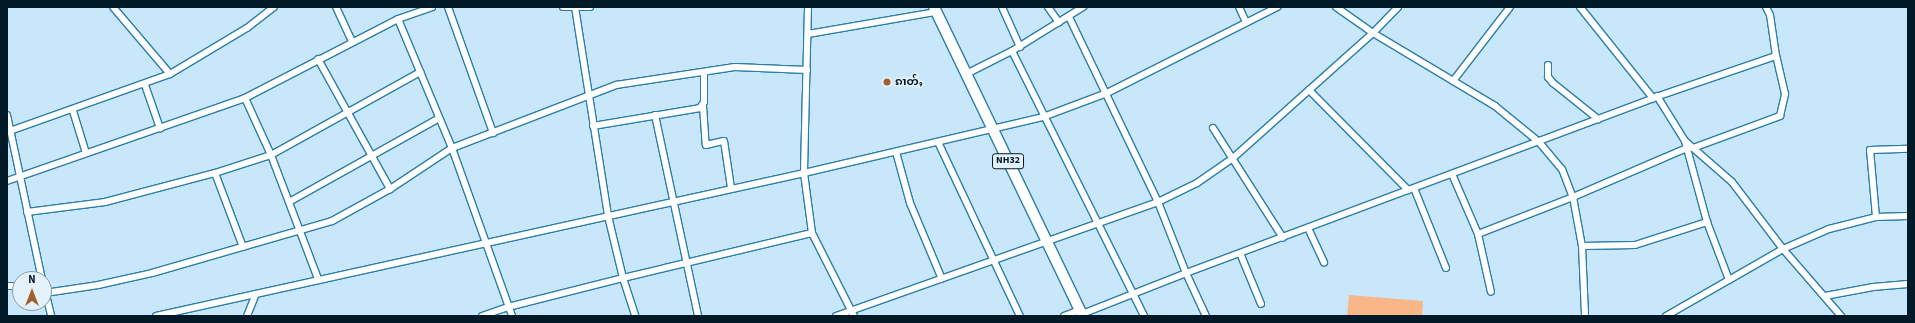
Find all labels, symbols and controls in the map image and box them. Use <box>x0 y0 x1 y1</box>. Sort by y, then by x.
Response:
place label: ၵၢတ်ႇ <box>895 75 923 89</box>
marker: ၵၢတ်ႇ <box>882 77 892 87</box>
road number: NH32 <box>992 153 1024 169</box>
north arrow <box>12 271 52 311</box>
text: N <box>28 272 36 287</box>

